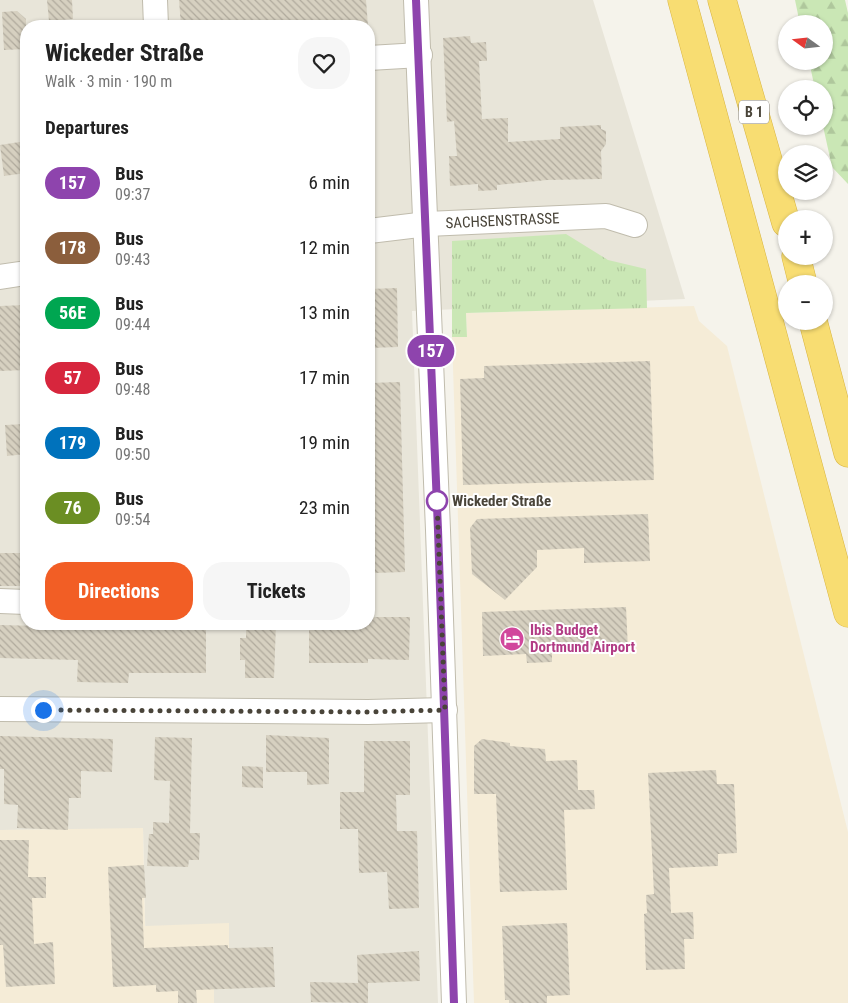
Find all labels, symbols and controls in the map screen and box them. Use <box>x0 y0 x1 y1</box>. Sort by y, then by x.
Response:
north arrow <box>778 15 832 70</box>
map controls <box>778 15 833 330</box>
button: heart <box>298 37 350 89</box>
text: Wickeder Straße <box>45 39 204 67</box>
text: Walk · 3 min · 190 m <box>45 72 172 91</box>
button: locate <box>778 80 833 135</box>
road number: B 1 <box>739 100 769 124</box>
text: Departures <box>45 116 129 139</box>
button: layers <box>778 145 833 200</box>
text: Bus <box>115 162 144 185</box>
text: 6 min <box>308 171 350 194</box>
text: 157 <box>59 172 86 193</box>
text: 09:37 <box>115 185 150 204</box>
street label: SACHSENSTRASSE <box>445 209 560 232</box>
button: + <box>778 210 833 265</box>
text: Bus <box>115 227 144 250</box>
text: 12 min <box>299 236 350 259</box>
text: 178 <box>59 237 86 258</box>
text: 09:43 <box>115 250 150 269</box>
button: − <box>778 275 833 330</box>
text: Bus <box>115 292 144 315</box>
text: 13 min <box>299 301 350 324</box>
text: 56E <box>59 302 86 323</box>
text: 09:44 <box>115 315 150 334</box>
line badge: 157 <box>402 335 460 367</box>
text: 157 <box>417 340 445 361</box>
text: Bus <box>115 357 144 380</box>
text: 17 min <box>299 366 350 389</box>
text: 57 <box>63 367 82 388</box>
text: 09:48 <box>115 380 150 399</box>
text: Bus <box>115 422 144 445</box>
text: 19 min <box>299 431 350 454</box>
text: 179 <box>59 432 86 453</box>
text: 09:50 <box>115 445 150 464</box>
text: Bus <box>115 487 144 510</box>
marker: Wickeder Straße <box>426 490 448 512</box>
place label: Wickeder Straße <box>452 492 551 510</box>
text: 23 min <box>299 496 350 519</box>
text: 76 <box>63 497 82 518</box>
text: 09:54 <box>115 510 150 529</box>
button: Directions <box>45 562 193 620</box>
button: Tickets <box>203 562 350 620</box>
place label: Ibis Budget Dortmund Airport <box>530 621 636 656</box>
hotel icon: Ibis Budget Dortmund Airport <box>499 626 525 652</box>
your location <box>31 698 56 723</box>

